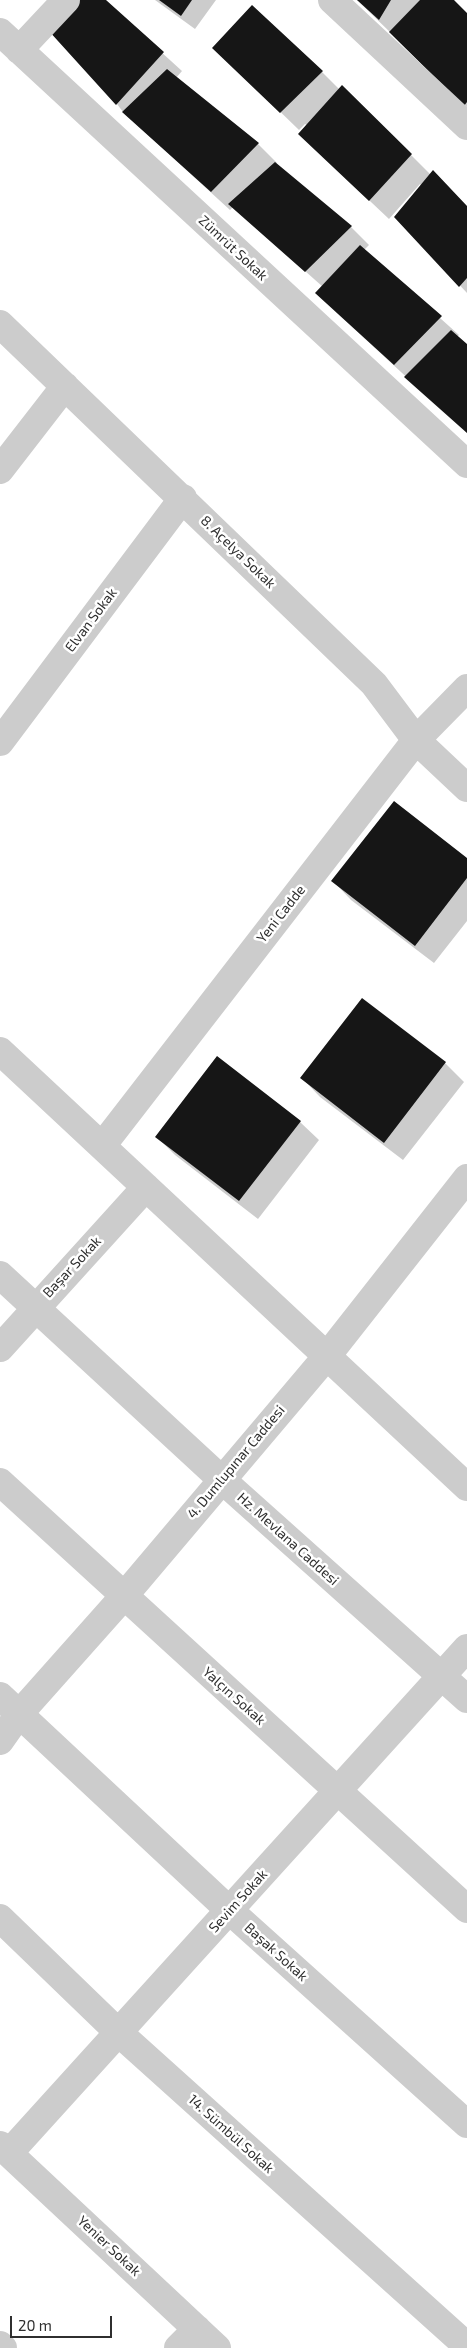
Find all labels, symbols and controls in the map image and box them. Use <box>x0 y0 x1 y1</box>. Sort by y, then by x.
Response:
street label: Zümrüt Sokak <box>195 212 271 284</box>
street label: 8. Açelya Sokak <box>197 512 279 592</box>
street label: Elvan Sokak <box>62 585 120 655</box>
street label: Yeni Cadde <box>253 882 309 946</box>
street label: Başar Sokak <box>39 1233 105 1301</box>
street label: 4. Dumlupınar Caddesi <box>184 1402 288 1522</box>
street label: Hz. Mevlana Caddesi <box>234 1489 342 1589</box>
street label: Yalçın Sokak <box>199 1664 269 1728</box>
street label: Sevim Sokak <box>205 1866 271 1936</box>
street label: Başak Sokak <box>241 1919 311 1985</box>
street label: 14. Sümbül Sokak <box>185 2091 277 2177</box>
street label: Yenier Sokak <box>74 2213 144 2279</box>
scale bar <box>12 2306 115 2338</box>
text: 20 m <box>18 2316 52 2334</box>

